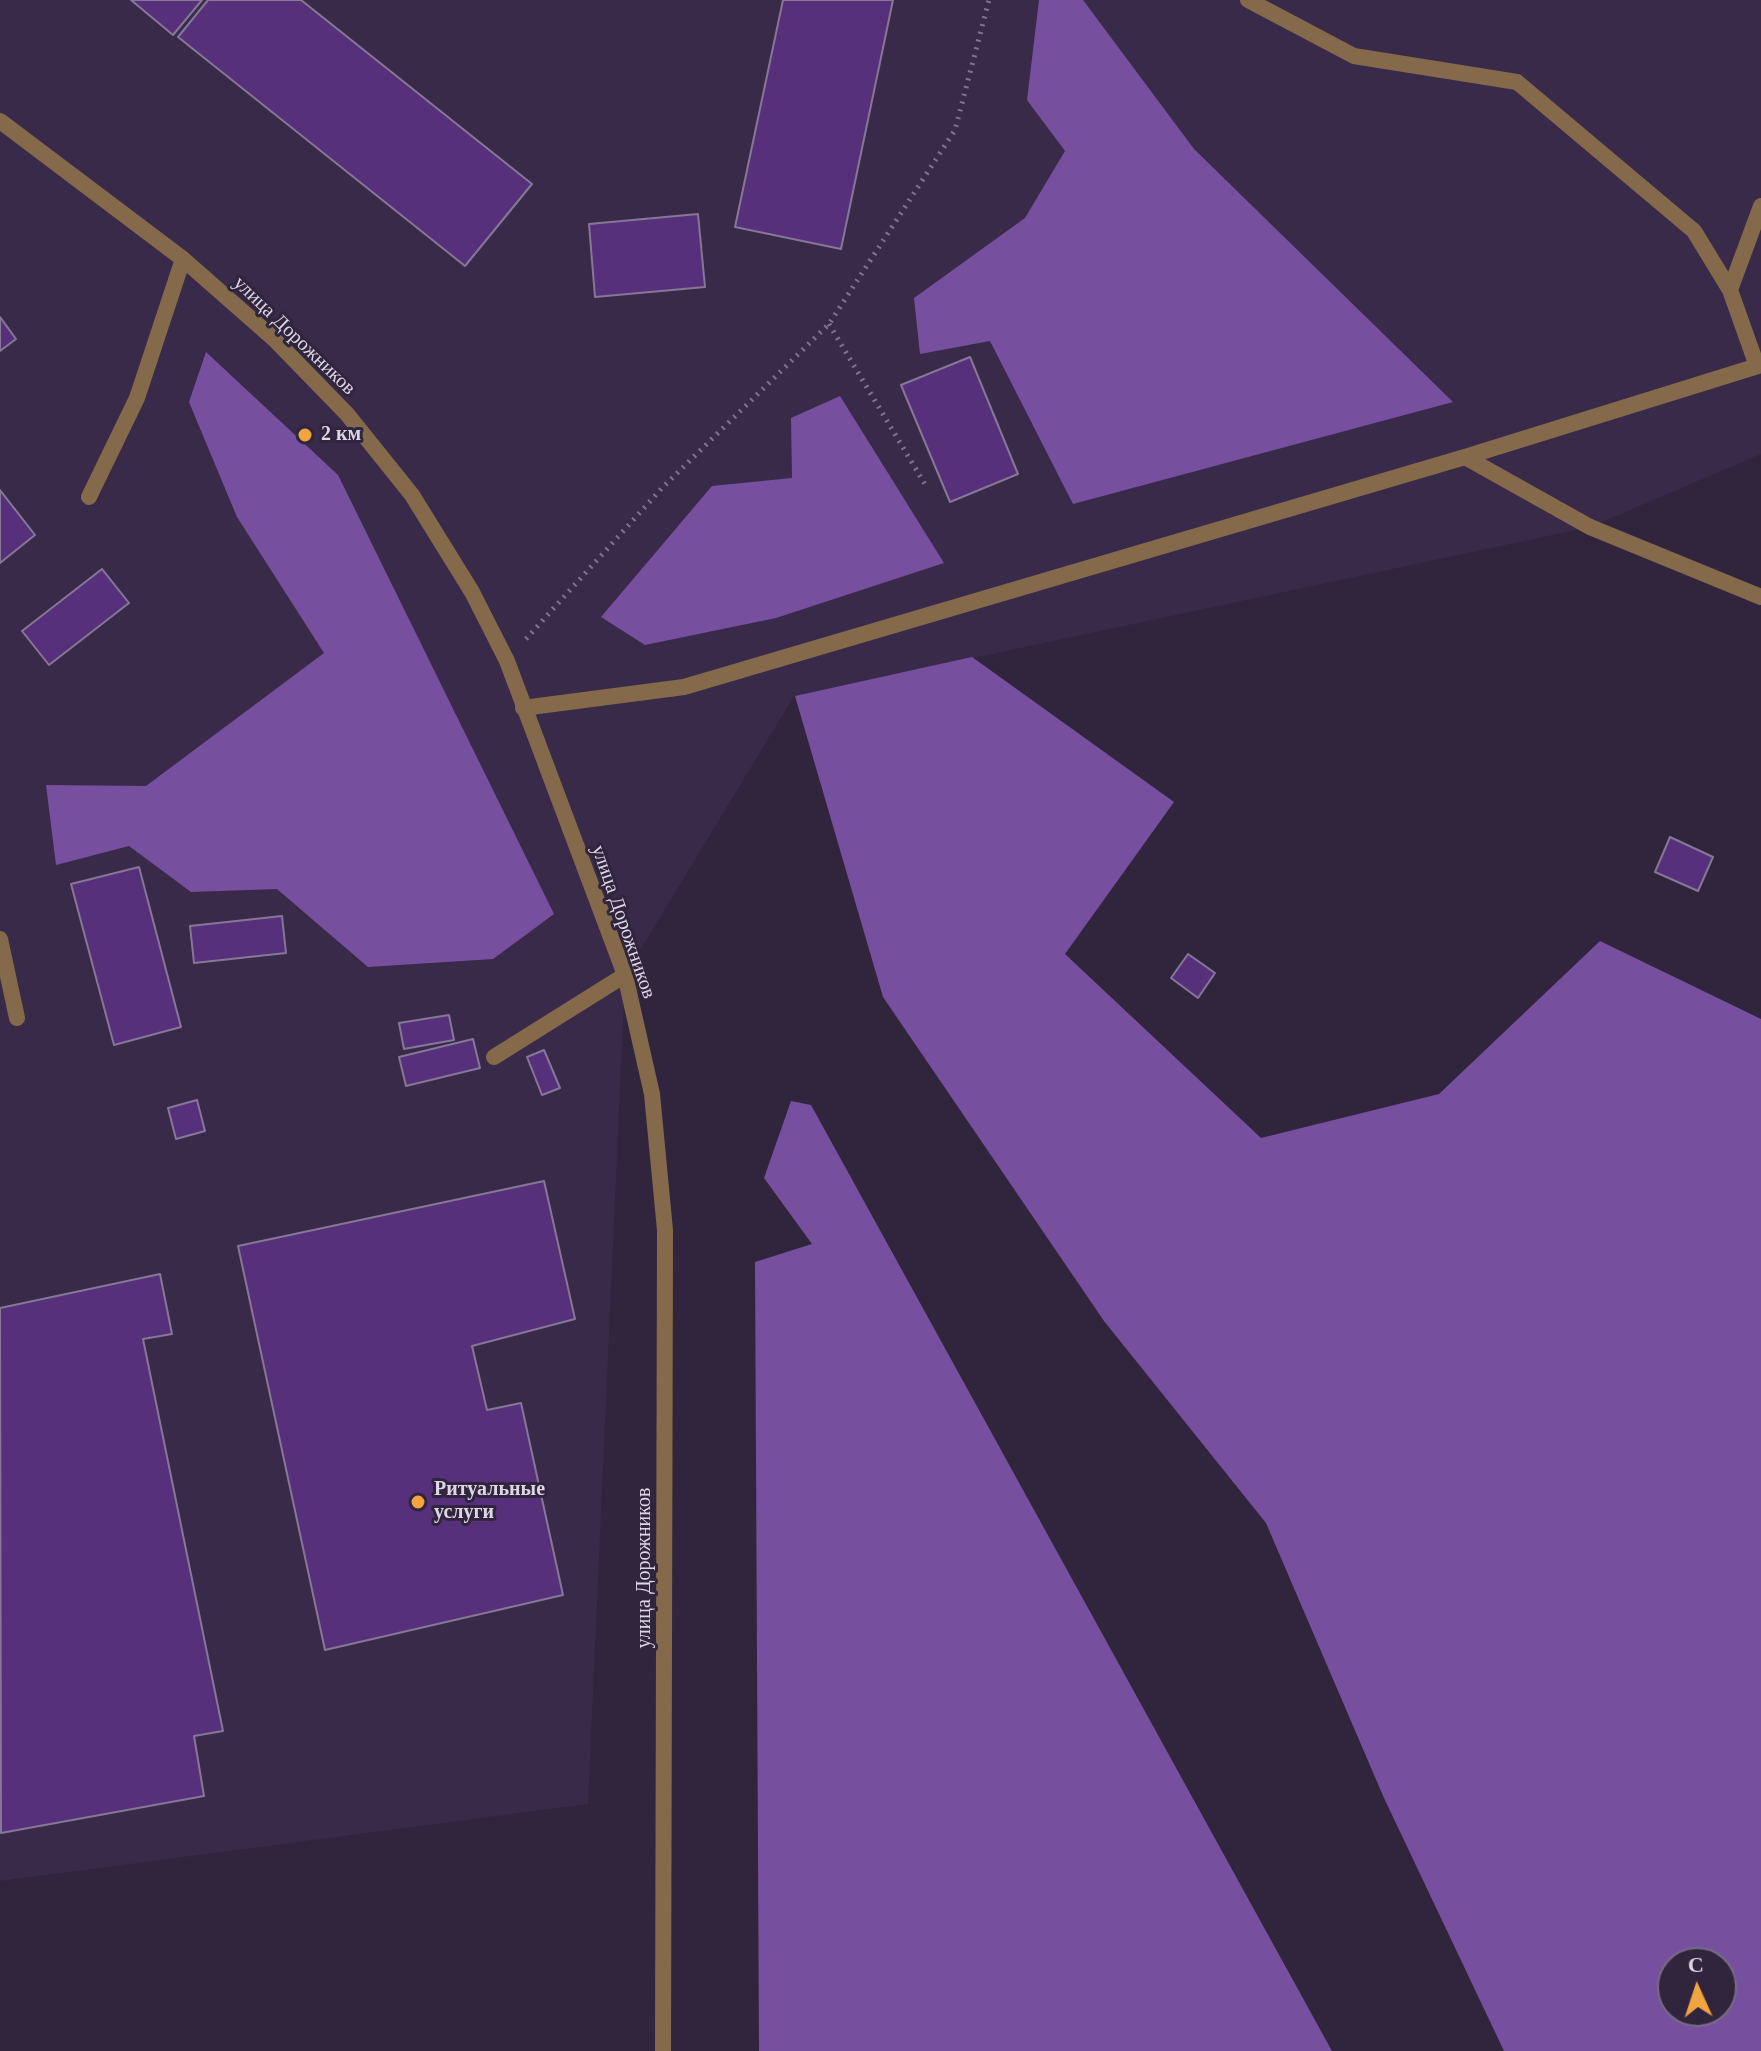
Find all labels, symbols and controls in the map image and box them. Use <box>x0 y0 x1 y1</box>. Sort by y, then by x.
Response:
street label: улица Дорожников <box>228 271 360 401</box>
place label: 2 км <box>321 423 361 447</box>
marker: 2 км <box>296 426 314 444</box>
street label: улица Дорожников <box>585 842 661 1002</box>
place label: Ритуальные услуги <box>434 1478 545 1525</box>
street label: улица Дорожников <box>633 1488 657 1648</box>
marker: Ритуальные услуги <box>409 1493 427 1511</box>
north arrow <box>1657 1947 1737 2027</box>
text: С <box>1687 1952 1704 1977</box>

